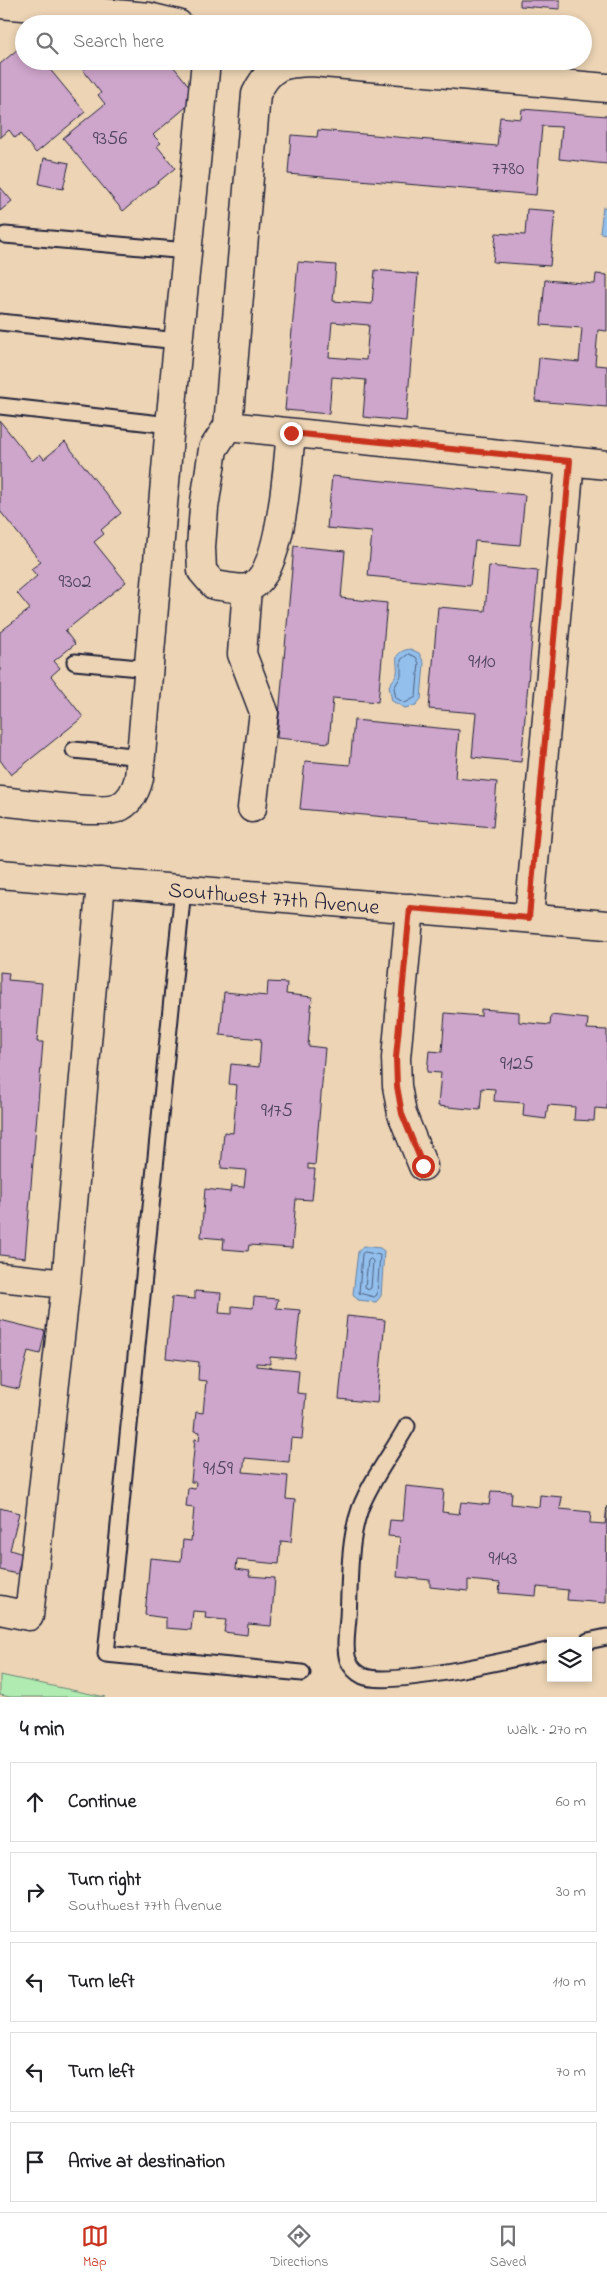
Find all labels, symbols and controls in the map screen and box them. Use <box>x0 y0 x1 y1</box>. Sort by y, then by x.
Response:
search box <box>15 15 592 70</box>
icon: search <box>33 29 61 57</box>
text: Search here <box>73 29 164 56</box>
house number: 9356 <box>93 125 127 154</box>
house number: 7780 <box>492 155 525 184</box>
route end <box>280 422 303 445</box>
house number: 9302 <box>59 568 91 597</box>
house number: 9110 <box>468 648 496 677</box>
street label: Southwest 77th Avenue <box>167 875 381 925</box>
house number: 9125 <box>500 1050 534 1079</box>
house number: 9175 <box>261 1097 293 1126</box>
route start <box>412 1155 435 1178</box>
house number: 9159 <box>203 1455 233 1484</box>
house number: 9143 <box>489 1545 517 1574</box>
map controls <box>547 1637 592 1682</box>
button: layers <box>547 1637 592 1682</box>
text: 4 min <box>20 1715 64 1745</box>
text: Walk · 270 m <box>507 1718 587 1742</box>
icon: ahead <box>21 1788 49 1816</box>
text: Continue <box>68 1789 136 1816</box>
text: 60 m <box>556 1790 586 1814</box>
text: Turn right <box>68 1867 141 1894</box>
icon: right <box>21 1878 49 1906</box>
text: 30 m <box>556 1880 586 1904</box>
text: Southwest 77th Avenue <box>68 1894 222 1918</box>
icon: left <box>21 1968 49 1996</box>
text: Turn left <box>68 1969 135 1996</box>
text: 110 m <box>552 1970 586 1994</box>
icon: left <box>21 2058 49 2086</box>
text: Turn left <box>68 2059 135 2086</box>
text: 70 m <box>556 2060 586 2084</box>
icon: arrive <box>21 2148 49 2176</box>
text: Arrive at destination <box>68 2149 225 2176</box>
tab: Map <box>81 2222 109 2273</box>
tab: Directions <box>270 2222 328 2273</box>
tab: Saved <box>490 2222 526 2273</box>

